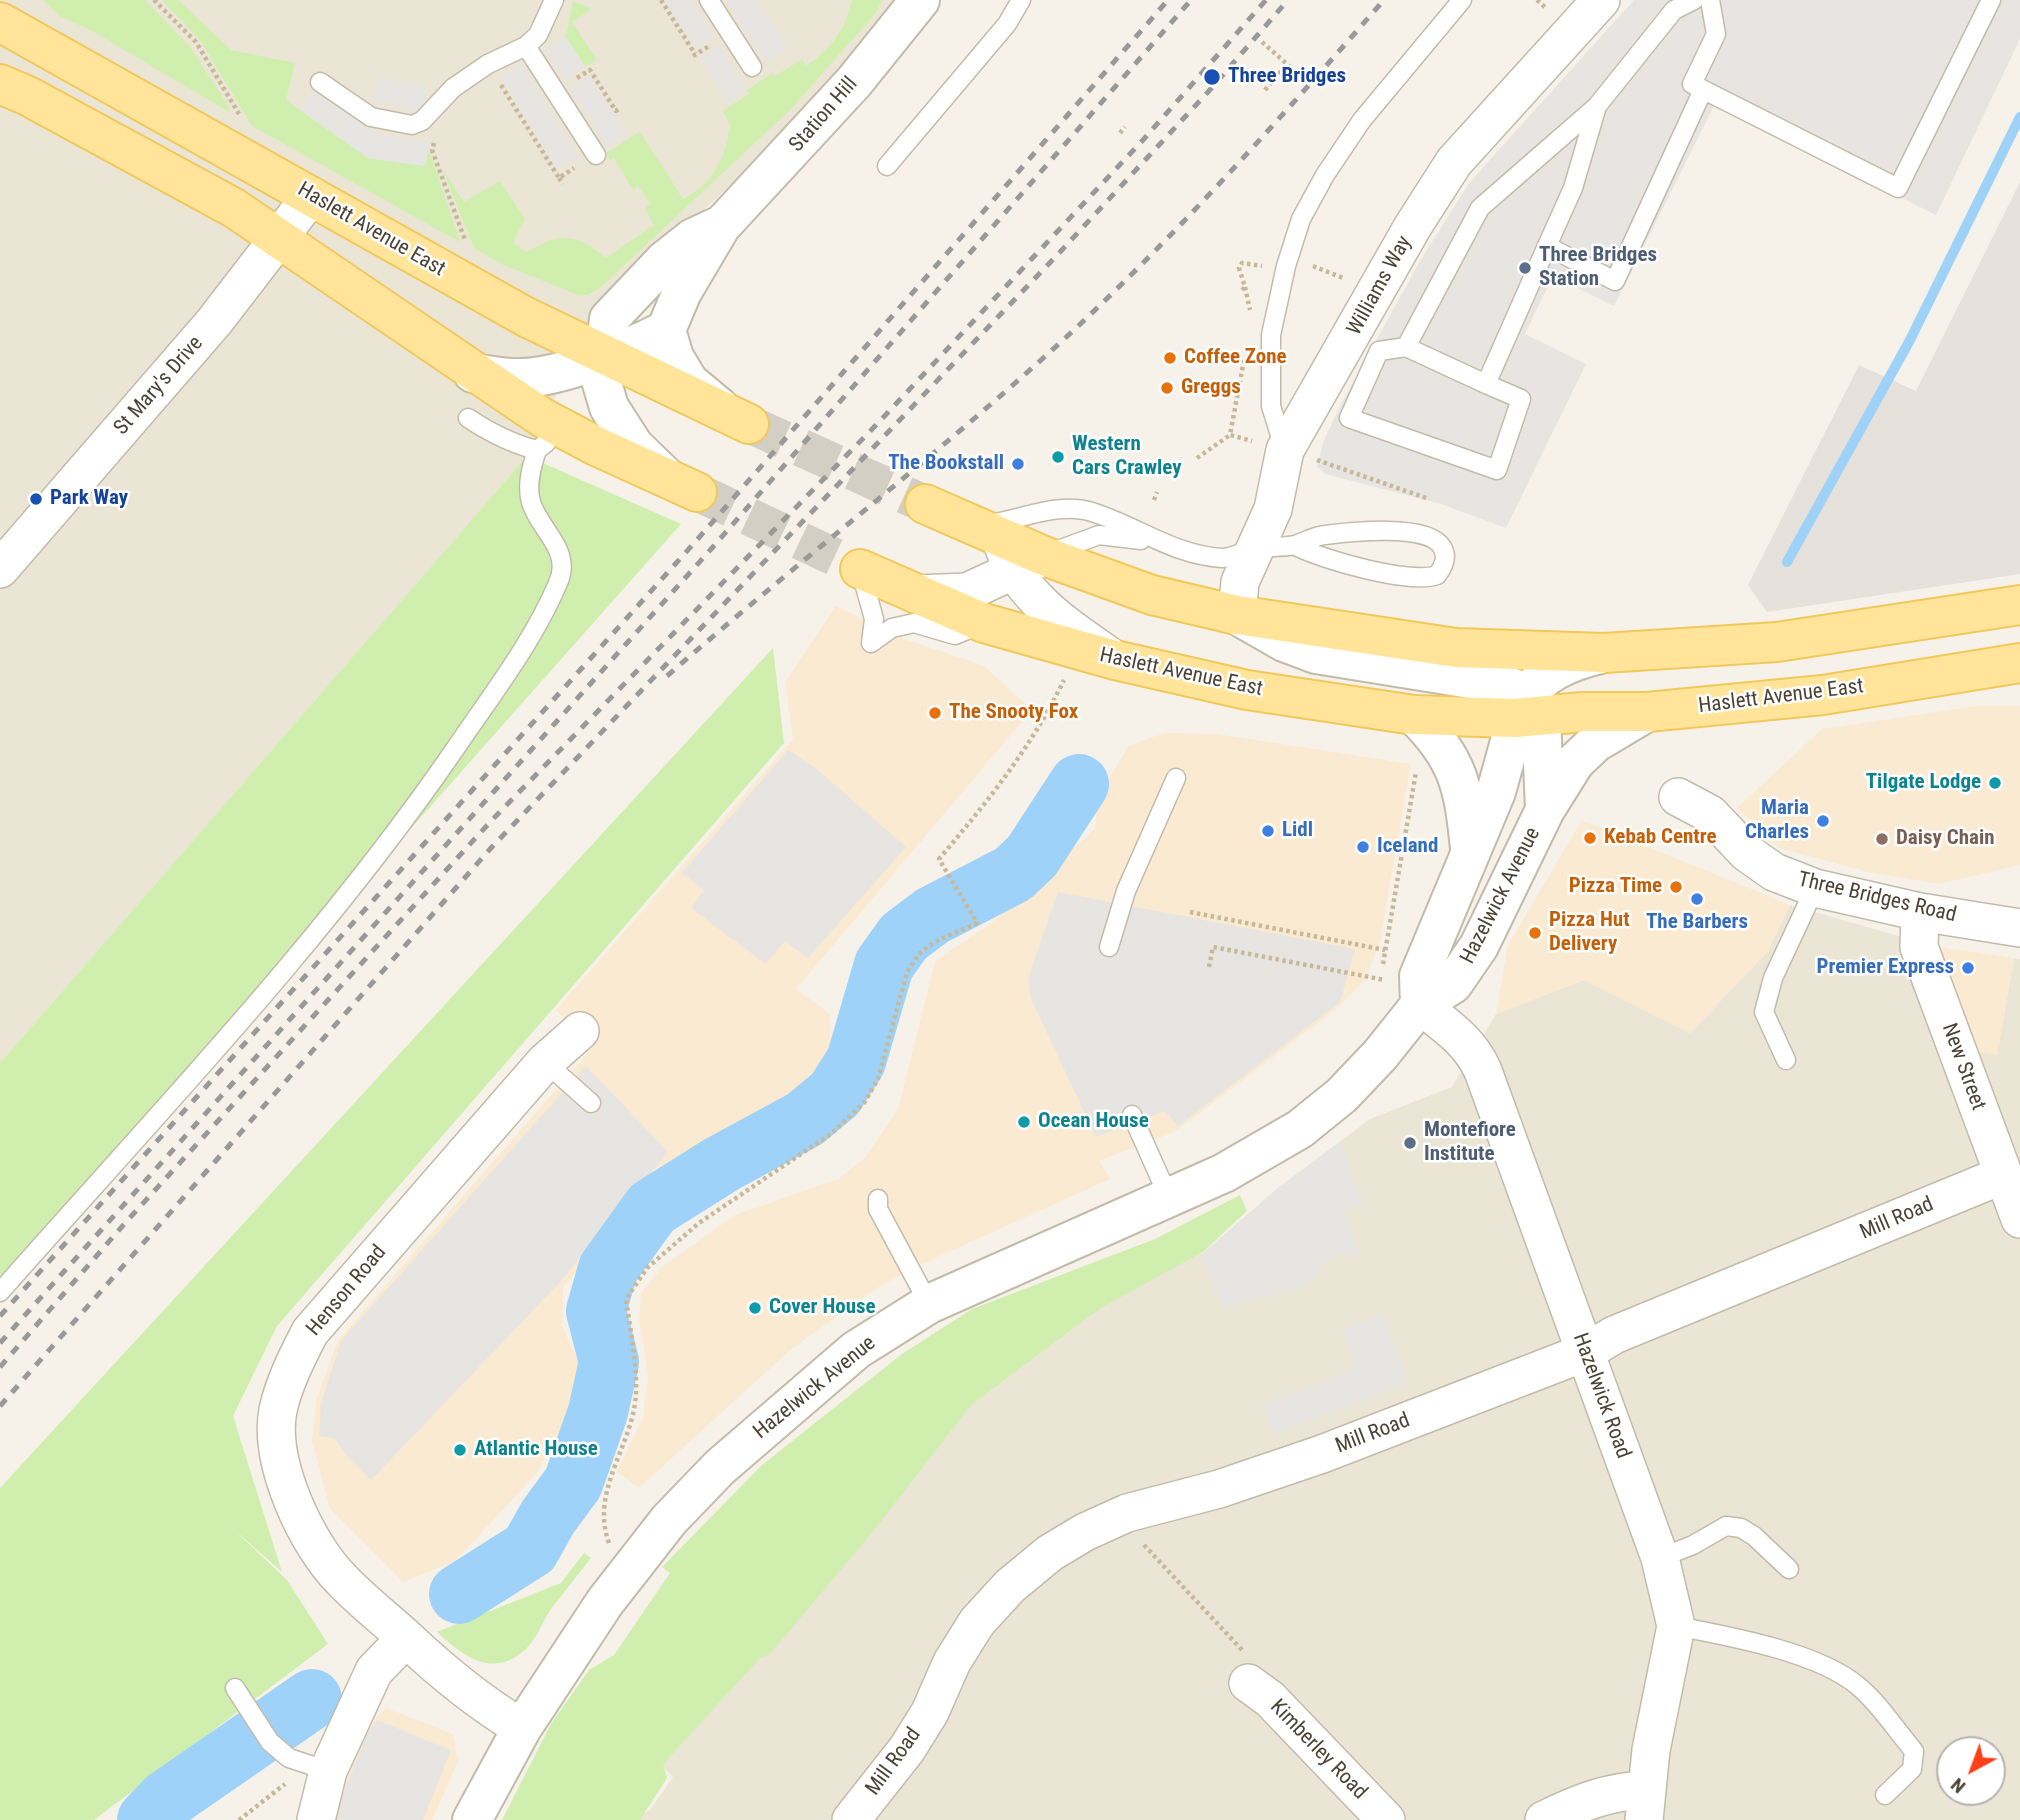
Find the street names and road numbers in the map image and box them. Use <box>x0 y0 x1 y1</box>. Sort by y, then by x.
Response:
street label: Station Hill <box>785 72 863 158</box>
street label: Haslett Avenue East <box>293 178 449 282</box>
street label: Williams Way <box>1342 232 1418 340</box>
street label: St Mary's Drive <box>109 332 209 440</box>
street label: Haslett Avenue East <box>1097 643 1265 703</box>
street label: Haslett Avenue East <box>1697 674 1865 720</box>
street label: Hazelwick Avenue <box>1456 824 1546 968</box>
street label: Three Bridges Road <box>1795 868 1959 928</box>
street label: New Street <box>1936 1020 1990 1114</box>
street label: Mill Road <box>1856 1192 1938 1246</box>
street label: Henson Road <box>302 1241 392 1341</box>
street label: Hazelwick Road <box>1567 1330 1635 1462</box>
street label: Hazelwick Avenue <box>749 1331 881 1445</box>
street label: Mill Road <box>1332 1408 1414 1460</box>
street label: Kimberley Road <box>1264 1695 1372 1805</box>
street label: Mill Road <box>861 1723 927 1801</box>

